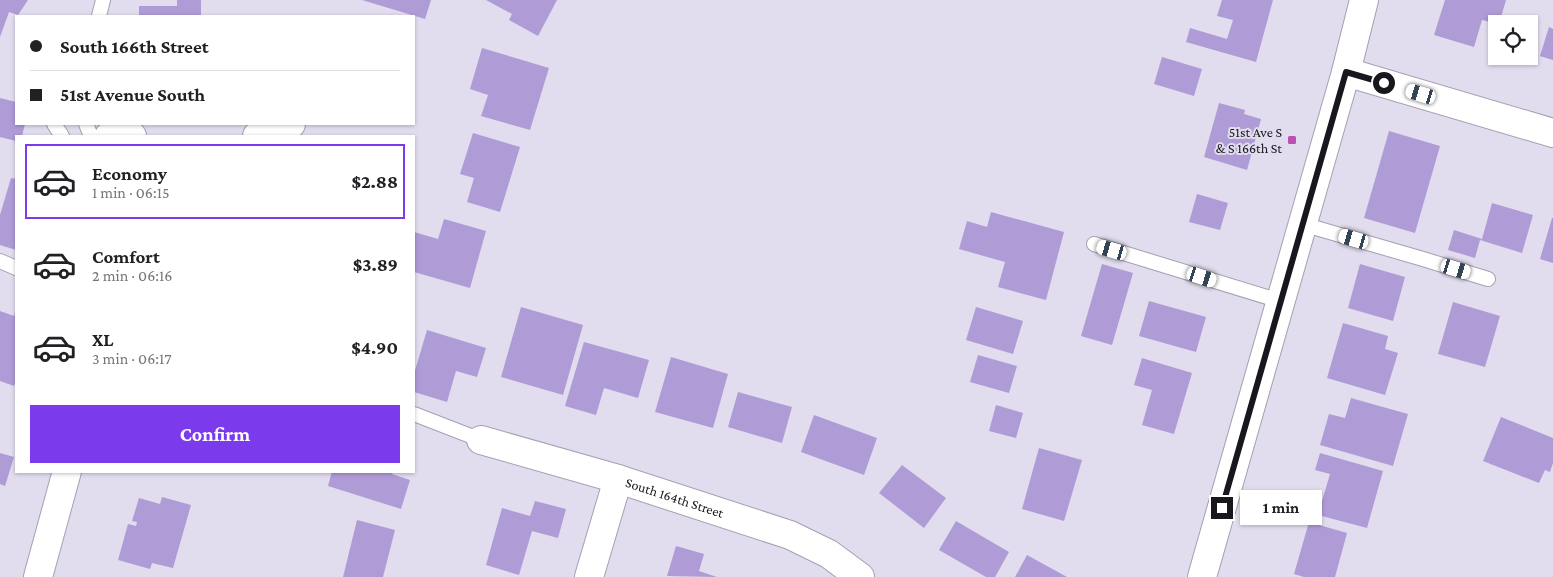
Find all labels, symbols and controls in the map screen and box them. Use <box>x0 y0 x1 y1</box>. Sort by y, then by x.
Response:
map controls <box>1488 15 1538 65</box>
button: locate <box>1488 15 1538 65</box>
text: South 166th Street <box>60 36 209 57</box>
route start <box>1373 72 1395 94</box>
car <box>1404 82 1437 106</box>
text: 51st Avenue South <box>60 84 205 105</box>
place label: 51st Ave S & S 166th St <box>1216 124 1282 156</box>
marker: 51st Ave S & S 166th St <box>1286 134 1298 146</box>
icon: car <box>32 159 77 204</box>
text: Economy <box>92 163 167 184</box>
text: $2.88 <box>351 171 398 192</box>
text: 1 min · 06:15 <box>92 184 169 201</box>
car <box>1337 228 1370 250</box>
car <box>1095 239 1128 261</box>
icon: car <box>32 242 77 287</box>
text: Comfort <box>92 246 160 267</box>
text: $3.89 <box>353 254 398 275</box>
car <box>1439 257 1472 281</box>
car <box>1185 265 1218 289</box>
text: 2 min · 06:16 <box>92 267 172 284</box>
icon: car <box>32 325 77 370</box>
text: XL <box>92 329 114 350</box>
text: $4.90 <box>351 337 398 358</box>
text: 3 min · 06:17 <box>92 350 172 367</box>
button: Confirm <box>30 405 400 463</box>
street label: South 164th Street <box>624 474 726 521</box>
callout: 1 min <box>1240 490 1322 526</box>
route end <box>1211 497 1233 519</box>
text: 1 min <box>1263 499 1299 516</box>

